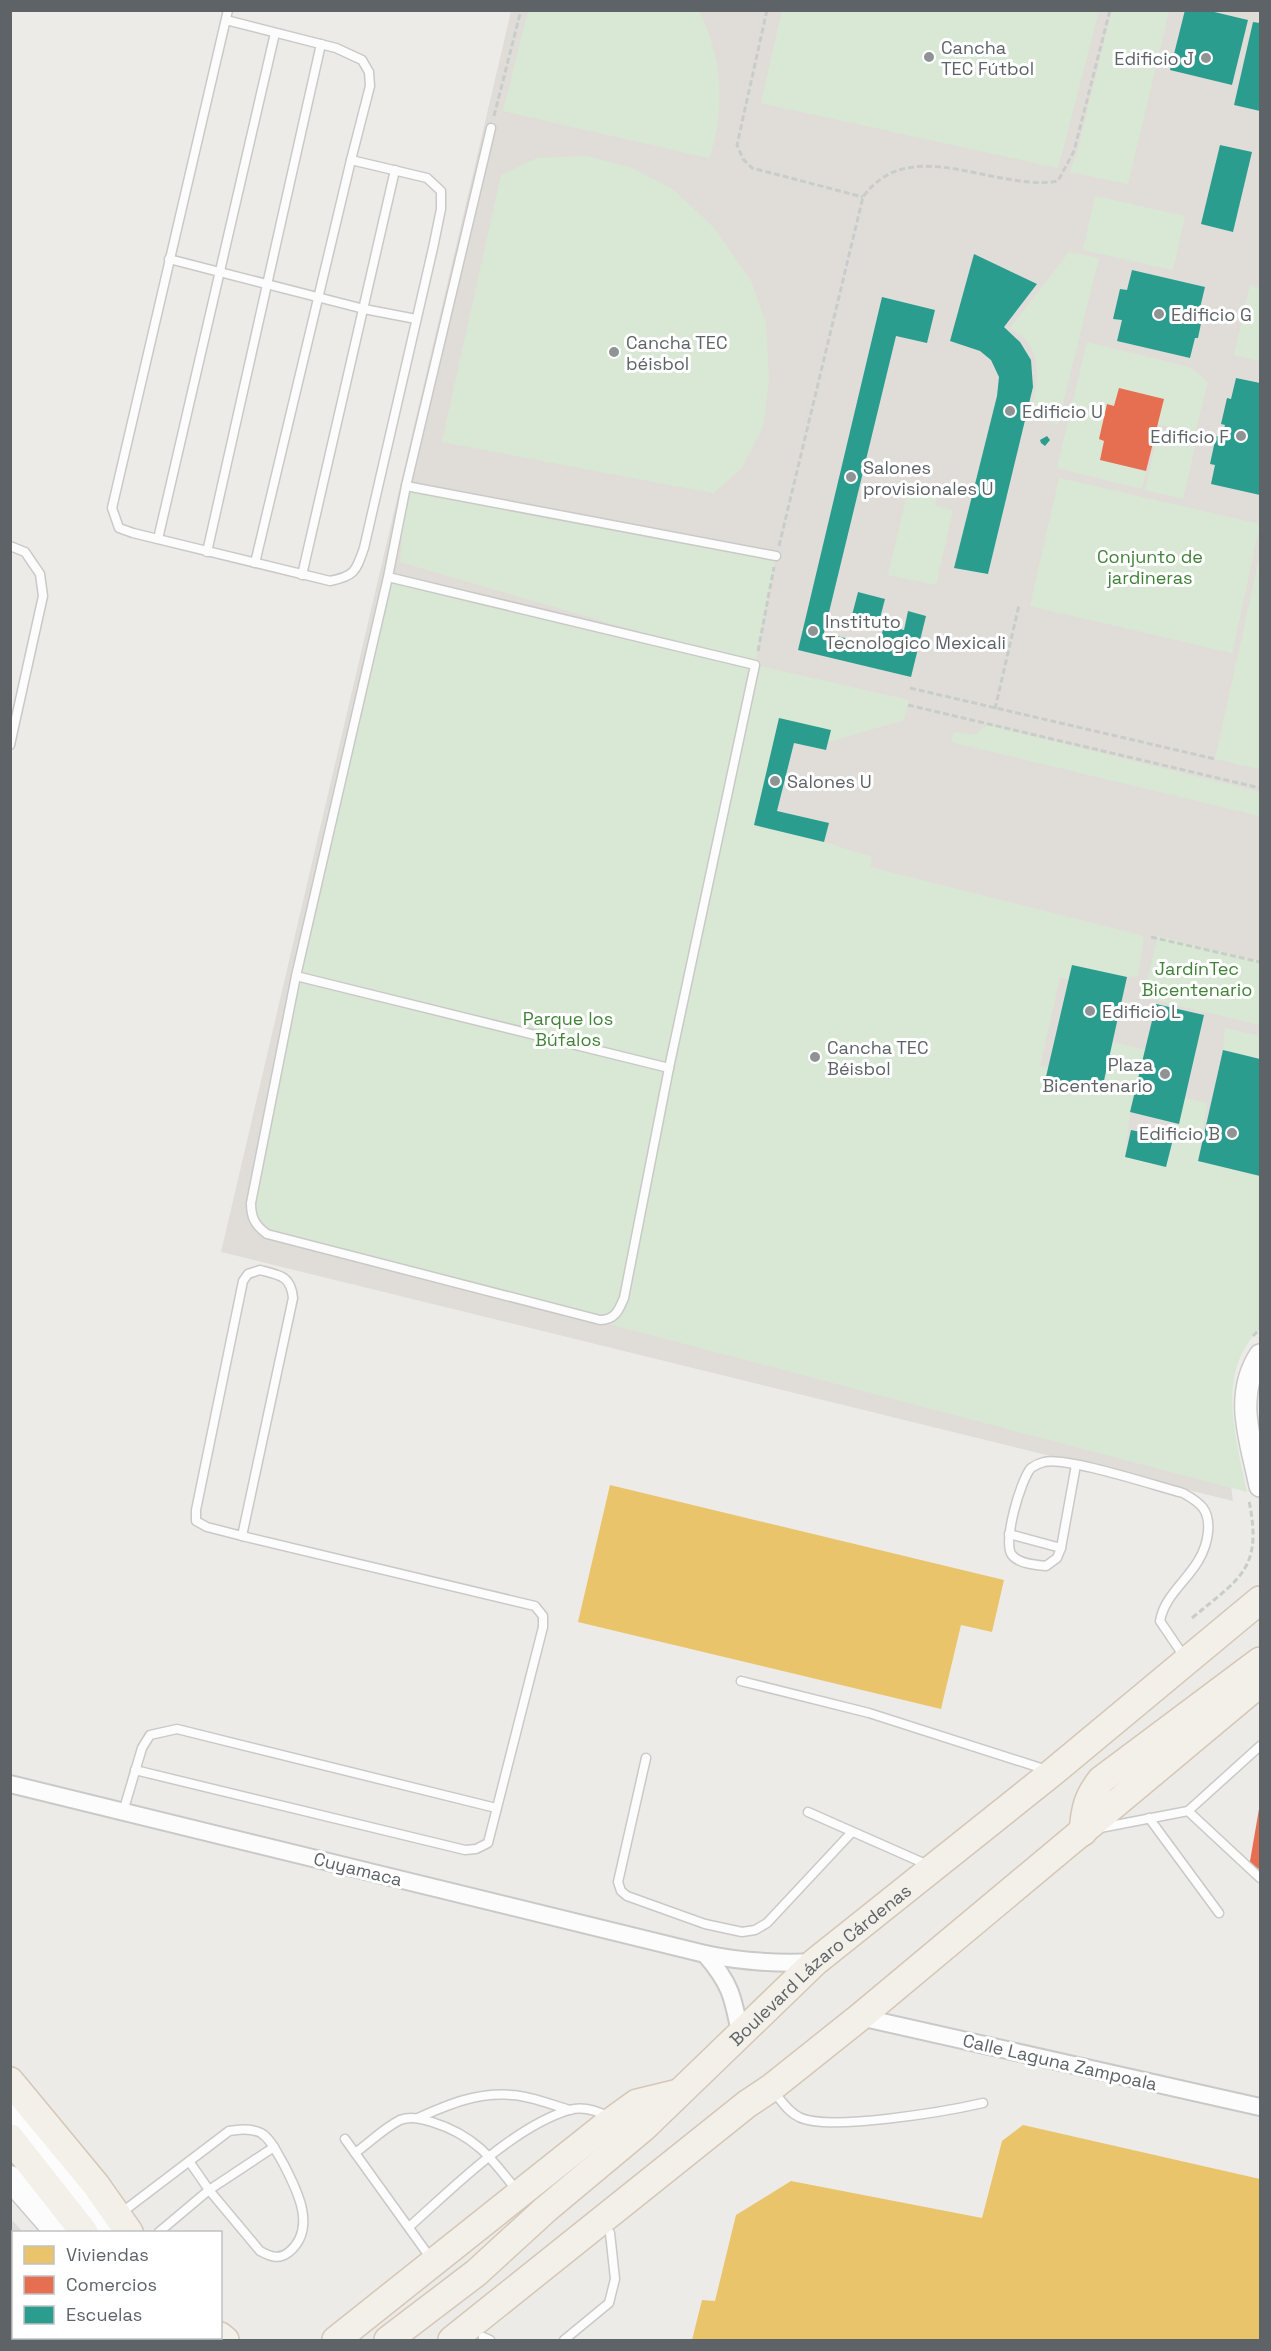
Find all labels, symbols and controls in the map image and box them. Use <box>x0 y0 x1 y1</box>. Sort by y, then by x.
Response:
place label: Cancha TEC Fútbol <box>941 36 1034 80</box>
place label: Edificio J <box>1114 47 1194 70</box>
marker: Cancha TEC Fútbol <box>922 50 936 64</box>
marker: Edificio J <box>1199 51 1213 65</box>
place label: Edificio G <box>1171 303 1252 326</box>
marker: Edificio G <box>1152 307 1166 321</box>
place label: Cancha TEC béisbol <box>626 331 728 375</box>
marker: Cancha TEC béisbol <box>607 345 621 359</box>
place label: Edificio U <box>1022 400 1103 423</box>
marker: Edificio U <box>1003 404 1017 418</box>
place label: Edificio F <box>1150 425 1229 448</box>
marker: Edificio F <box>1234 429 1248 443</box>
place label: Salones provisionales U <box>863 456 994 500</box>
marker: Salones provisionales U <box>844 470 858 484</box>
park label: Conjunto de jardineras <box>1097 545 1203 589</box>
place label: Instituto Tecnologico Mexicali <box>825 610 1006 654</box>
marker: Instituto Tecnologico Mexicali <box>806 624 820 638</box>
place label: Salones U <box>787 770 872 793</box>
marker: Salones U <box>768 774 782 788</box>
park label: JardínTec Bicentenario <box>1142 957 1252 1001</box>
place label: Edificio L <box>1102 1000 1181 1023</box>
marker: Edificio L <box>1083 1004 1097 1018</box>
park label: Parque los Búfalos <box>523 1007 613 1051</box>
place label: Cancha TEC Béisbol <box>827 1036 929 1080</box>
marker: Cancha TEC Béisbol <box>808 1050 822 1064</box>
place label: Plaza Bicentenario <box>1042 1053 1153 1097</box>
marker: Plaza Bicentenario <box>1158 1067 1172 1081</box>
place label: Edificio B <box>1139 1122 1220 1145</box>
marker: Edificio B <box>1225 1126 1239 1140</box>
street label: Cuyamaca <box>311 1847 405 1891</box>
street label: Boulevard Lázaro Cárdenas <box>724 1878 916 2050</box>
street label: Calle Laguna Zampoala <box>961 2028 1159 2096</box>
legend <box>12 2231 222 2339</box>
text: Viviendas <box>66 2243 149 2266</box>
text: Comercios <box>66 2273 157 2296</box>
text: Escuelas <box>66 2303 142 2326</box>

